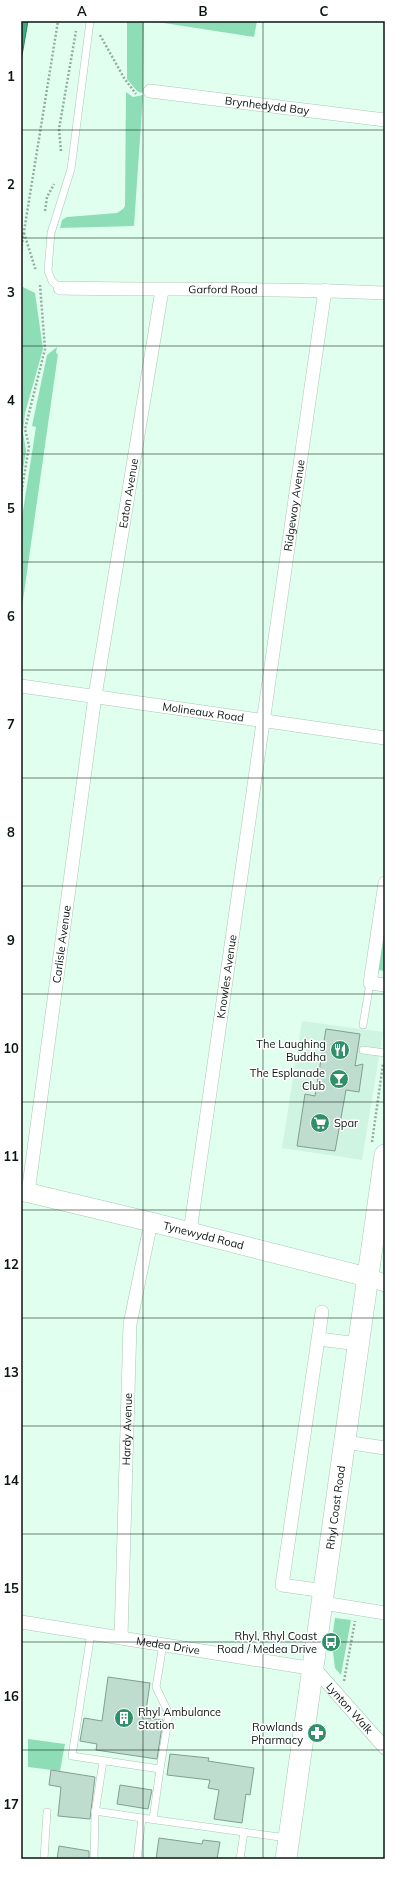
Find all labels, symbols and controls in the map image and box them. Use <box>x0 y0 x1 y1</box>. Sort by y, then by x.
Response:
text: A <box>77 3 87 19</box>
text: B <box>199 3 208 19</box>
text: C <box>320 3 329 19</box>
text: 1 <box>7 68 15 84</box>
street label: Brynhedydd Bay <box>224 93 310 118</box>
text: 2 <box>7 176 15 192</box>
street label: Garford Road <box>188 282 258 297</box>
text: 3 <box>7 284 15 300</box>
text: 4 <box>7 392 15 408</box>
street label: Eaton Avenue <box>116 457 141 529</box>
street label: Ridgeway Avenue <box>281 459 308 552</box>
text: 5 <box>7 500 15 516</box>
text: 6 <box>7 608 15 624</box>
street label: Molineaux Road <box>161 699 245 725</box>
text: 7 <box>7 716 15 732</box>
text: 8 <box>7 824 15 840</box>
street label: Carlisle Avenue <box>49 904 74 984</box>
text: 9 <box>7 932 15 948</box>
street label: Knowles Avenue <box>214 934 240 1019</box>
place label: The Laughing Buddha <box>256 1037 326 1064</box>
restaurant icon: The Laughing Buddha <box>329 1039 351 1061</box>
text: 10 <box>3 1040 19 1056</box>
place label: The Esplanade Club <box>250 1066 325 1093</box>
bar icon: The Esplanade Club <box>328 1068 350 1090</box>
supermarket icon: Spar <box>309 1112 331 1134</box>
place label: Spar <box>334 1116 358 1130</box>
text: 11 <box>3 1148 19 1164</box>
street label: Tynewydd Road <box>162 1218 245 1252</box>
text: 12 <box>3 1256 19 1272</box>
text: 13 <box>3 1364 19 1380</box>
street label: Hardy Avenue <box>119 1393 135 1466</box>
street label: Rhyl Coast Road <box>323 1465 348 1550</box>
text: 14 <box>3 1472 19 1488</box>
text: 15 <box>3 1580 19 1596</box>
place label: Rhyl, Rhyl Coast Road / Medea Drive <box>217 1629 317 1656</box>
bus stop icon: Rhyl, Rhyl Coast Road / Medea Drive <box>320 1631 342 1653</box>
street label: Medea Drive <box>135 1634 201 1657</box>
street label: Lynton Walk <box>323 1680 376 1737</box>
text: 16 <box>3 1688 19 1704</box>
place label: Rhyl Ambulance Station <box>138 1705 221 1732</box>
building icon: Rhyl Ambulance Station <box>113 1707 135 1729</box>
place label: Rowlands Pharmacy <box>251 1720 303 1747</box>
pharmacy icon: Rowlands Pharmacy <box>306 1722 328 1744</box>
text: 17 <box>3 1796 19 1812</box>

